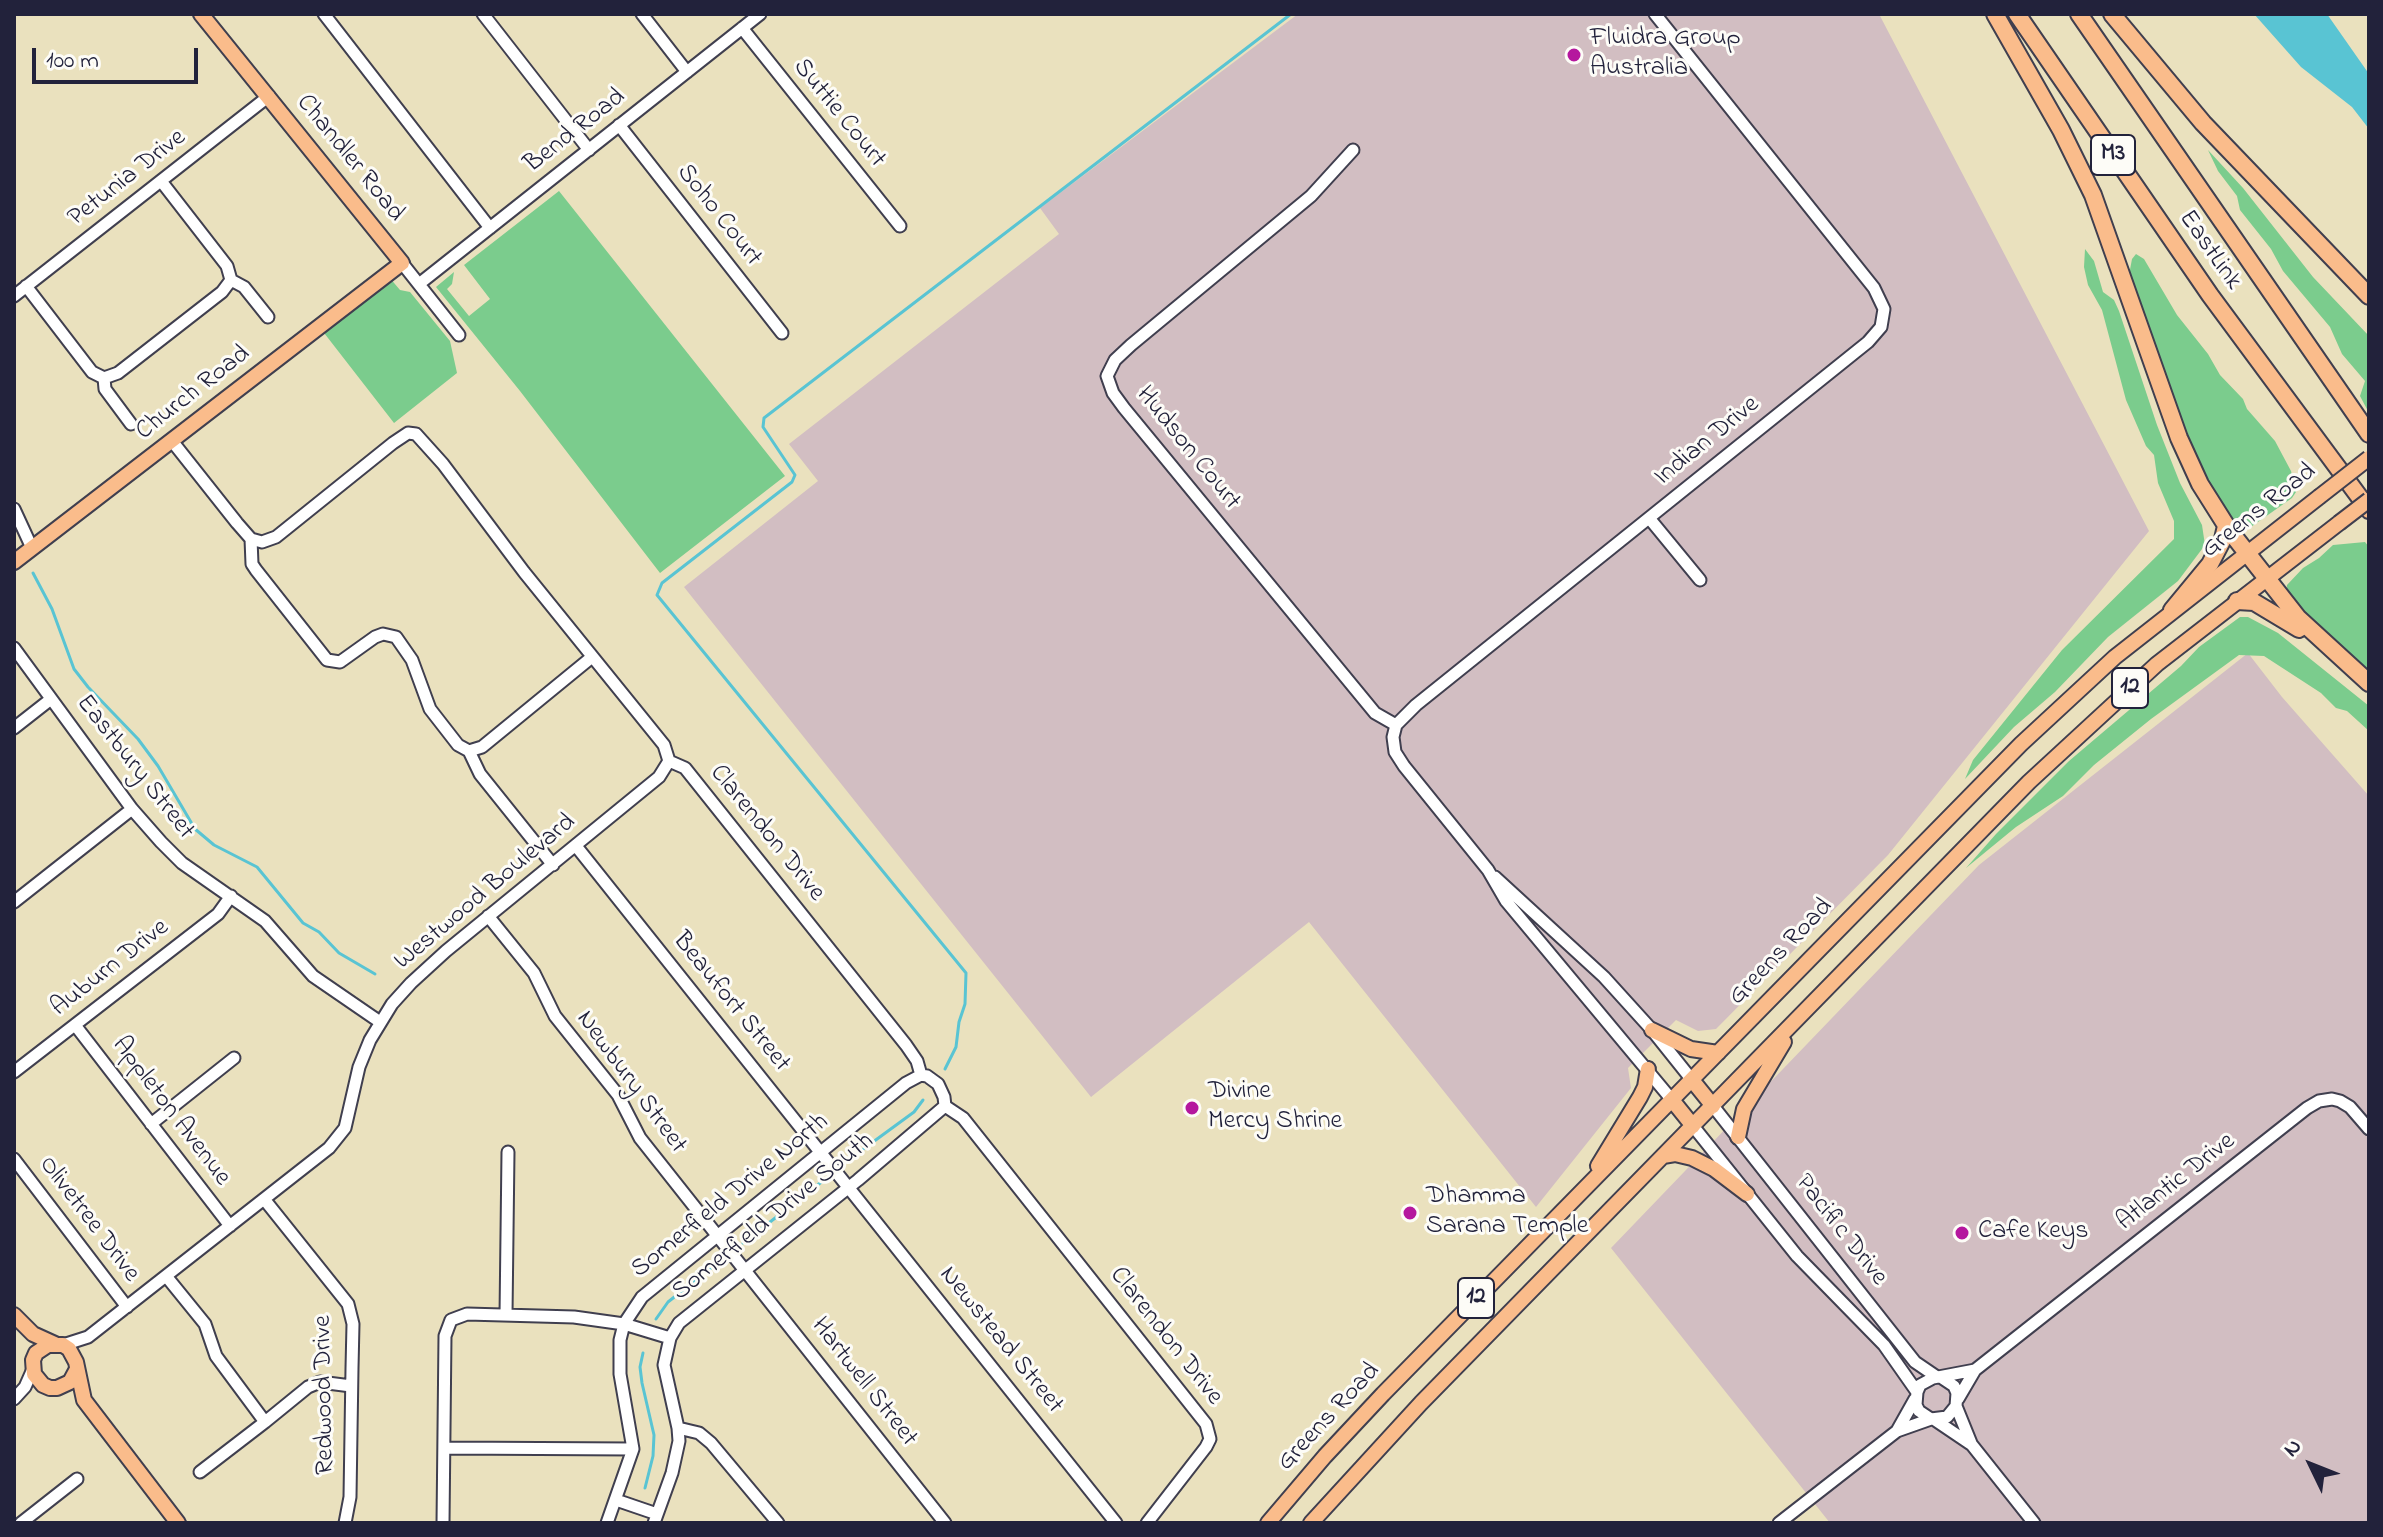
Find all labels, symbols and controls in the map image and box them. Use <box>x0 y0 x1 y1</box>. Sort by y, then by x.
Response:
place label: Fluidra Group Australia <box>1590 24 1741 86</box>
scale bar <box>36 32 202 82</box>
text: 100 m <box>46 44 99 79</box>
marker: Fluidra Group Australia <box>1565 46 1583 64</box>
street label: Suttie Court <box>785 53 891 175</box>
street label: Bend Road <box>519 83 633 181</box>
street label: Chandler Road <box>288 89 410 229</box>
street label: Petunia Drive <box>63 123 193 235</box>
road number: M3 <box>2091 135 2135 175</box>
street label: Soho Court <box>668 159 768 273</box>
street label: EastLink <box>2170 205 2248 297</box>
street label: Church Road <box>131 340 257 448</box>
street label: Hudson Court <box>1128 381 1246 517</box>
street label: Indian Drive <box>1649 390 1767 494</box>
street label: Greens Road <box>2197 458 2323 566</box>
road number: 12 <box>2112 668 2148 708</box>
street label: Eastbury Street <box>68 690 200 846</box>
street label: Clarendon Drive <box>701 759 831 909</box>
street label: Westwood Boulevard <box>389 808 583 978</box>
street label: Greens Road <box>1723 893 1841 1013</box>
street label: Auburn Drive <box>46 913 176 1025</box>
street label: Beaufort Street <box>664 927 796 1079</box>
street label: Newbury Street <box>568 1006 692 1160</box>
street label: Appleton Avenue <box>104 1031 236 1193</box>
place label: Divine Mercy Shrine <box>1208 1077 1342 1138</box>
marker: Divine Mercy Shrine <box>1183 1099 1201 1117</box>
street label: Somerfield Drive North <box>626 1108 836 1286</box>
street label: Somerfield Drive South <box>667 1127 881 1309</box>
street label: Atlantic Drive <box>2112 1127 2242 1239</box>
street label: Olivetree Drive <box>31 1151 145 1289</box>
street label: Pacific Drive <box>1787 1169 1893 1293</box>
place label: Dhamma Sarana Temple <box>1426 1182 1588 1244</box>
marker: Dhamma Sarana Temple <box>1401 1204 1419 1222</box>
place label: Cafe Keys <box>1978 1217 2088 1249</box>
marker: Cafe Keys <box>1953 1224 1971 1242</box>
street label: Newstead Street <box>931 1261 1069 1421</box>
street label: Clarendon Drive <box>1101 1262 1229 1412</box>
road number: 12 <box>1458 1278 1494 1318</box>
street label: Hartwell Street <box>803 1312 923 1454</box>
street label: Redwood Drive <box>309 1315 343 1475</box>
street label: Greens Road <box>1272 1357 1388 1479</box>
north arrow <box>2271 1425 2351 1505</box>
text: N <box>2277 1432 2310 1465</box>

